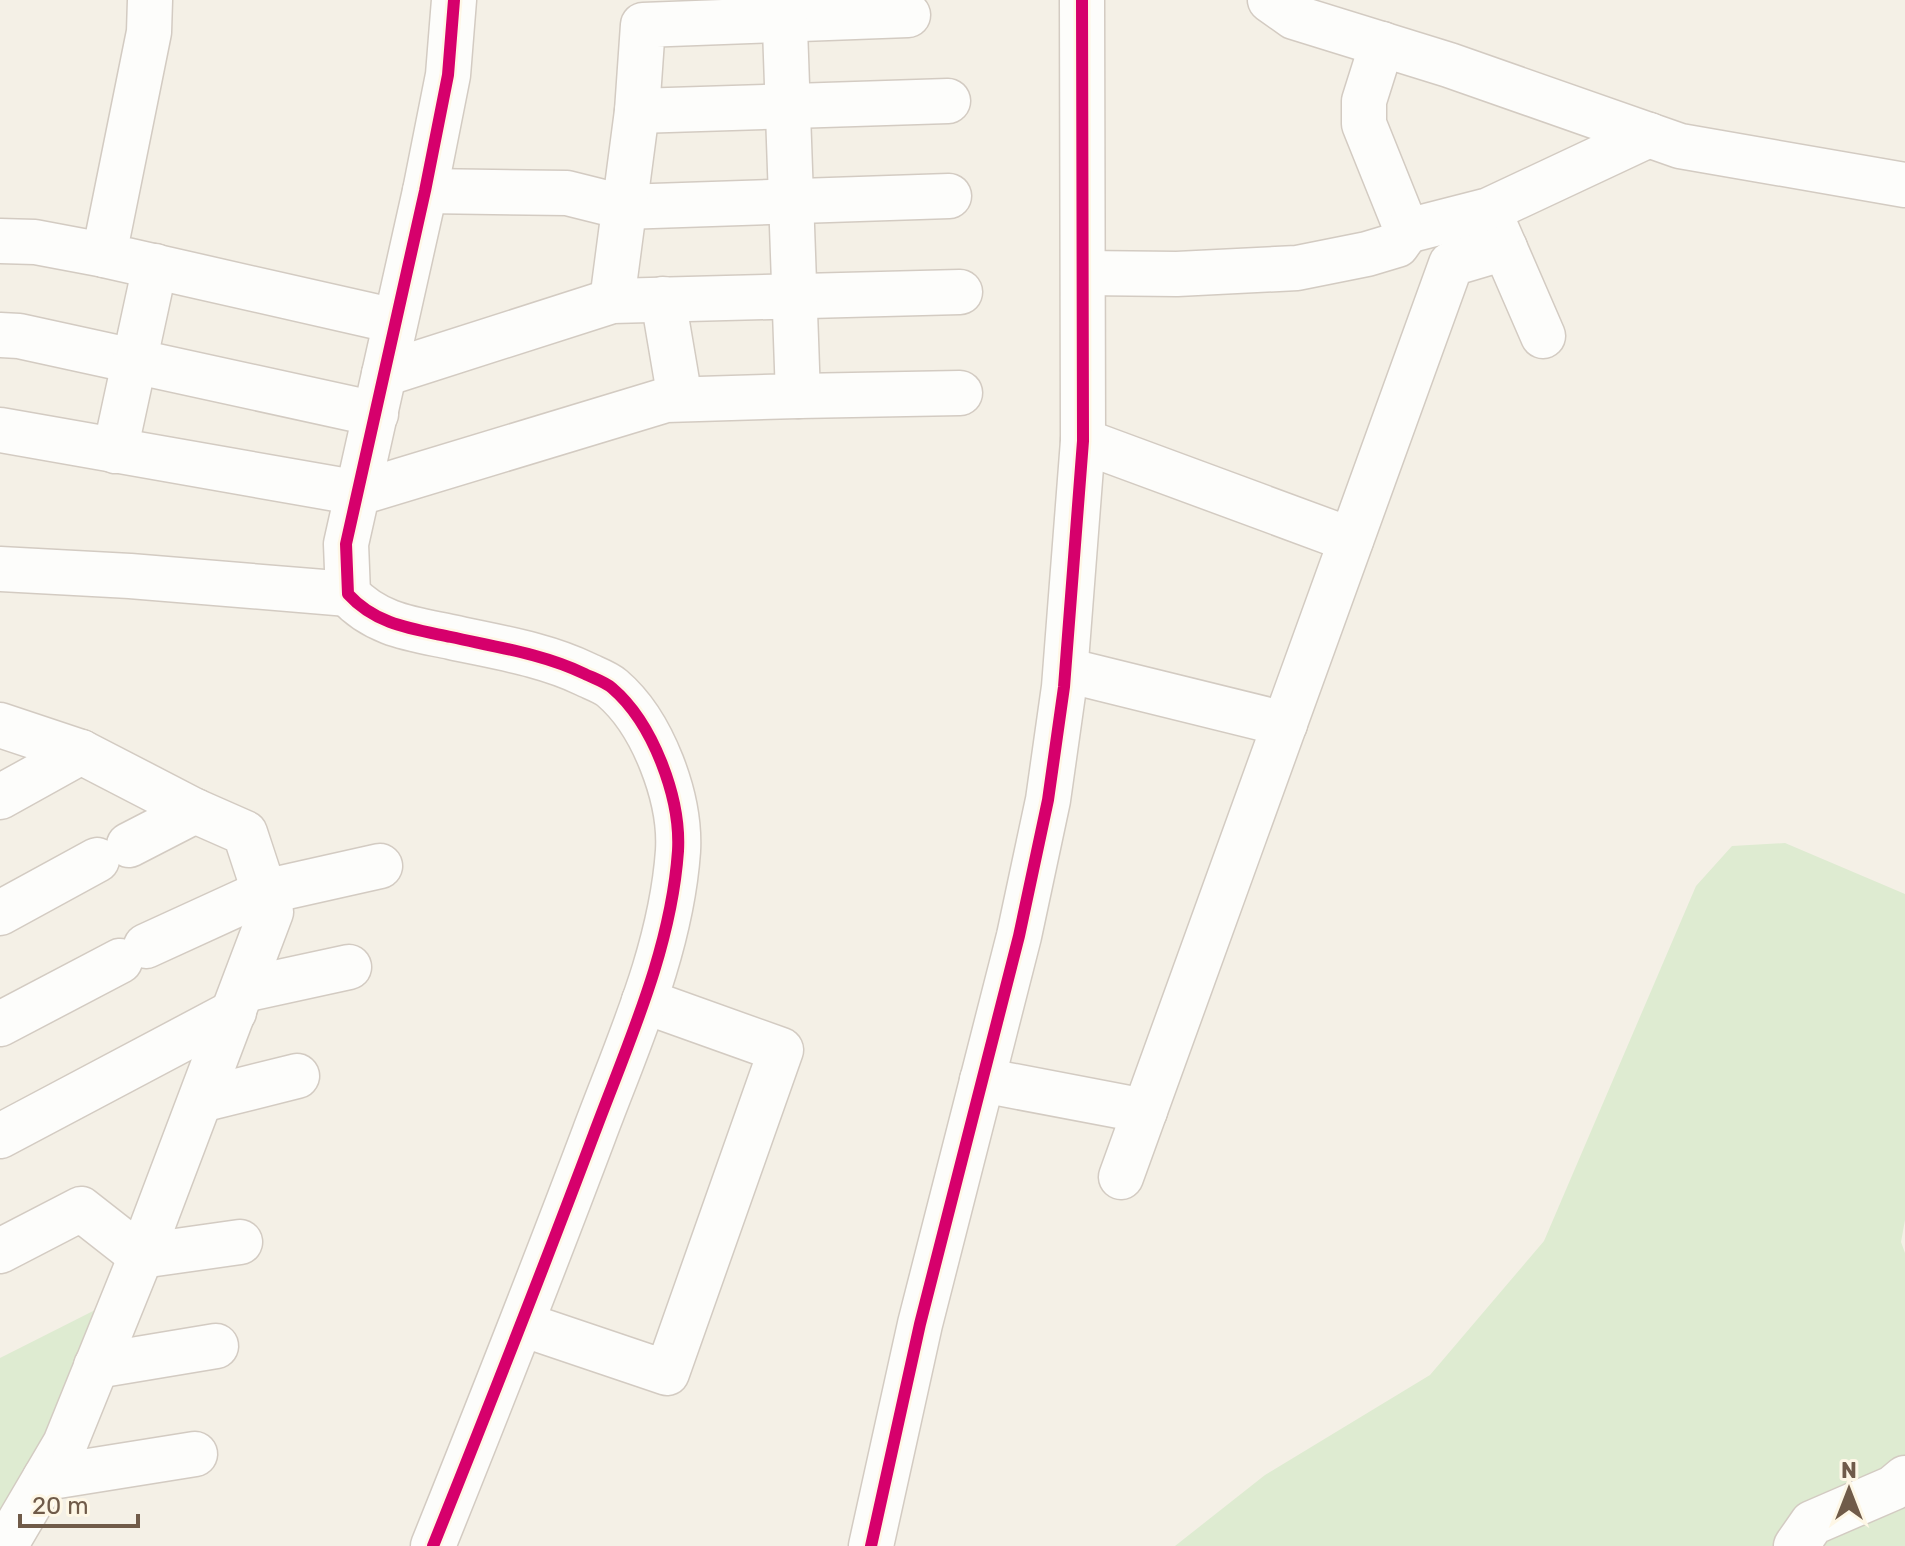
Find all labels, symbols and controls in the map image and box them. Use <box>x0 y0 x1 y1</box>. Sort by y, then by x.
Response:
north arrow <box>1809 1450 1889 1530</box>
text: N <box>1841 1457 1857 1484</box>
scale bar <box>20 1478 138 1528</box>
text: 20 m <box>32 1492 89 1520</box>

